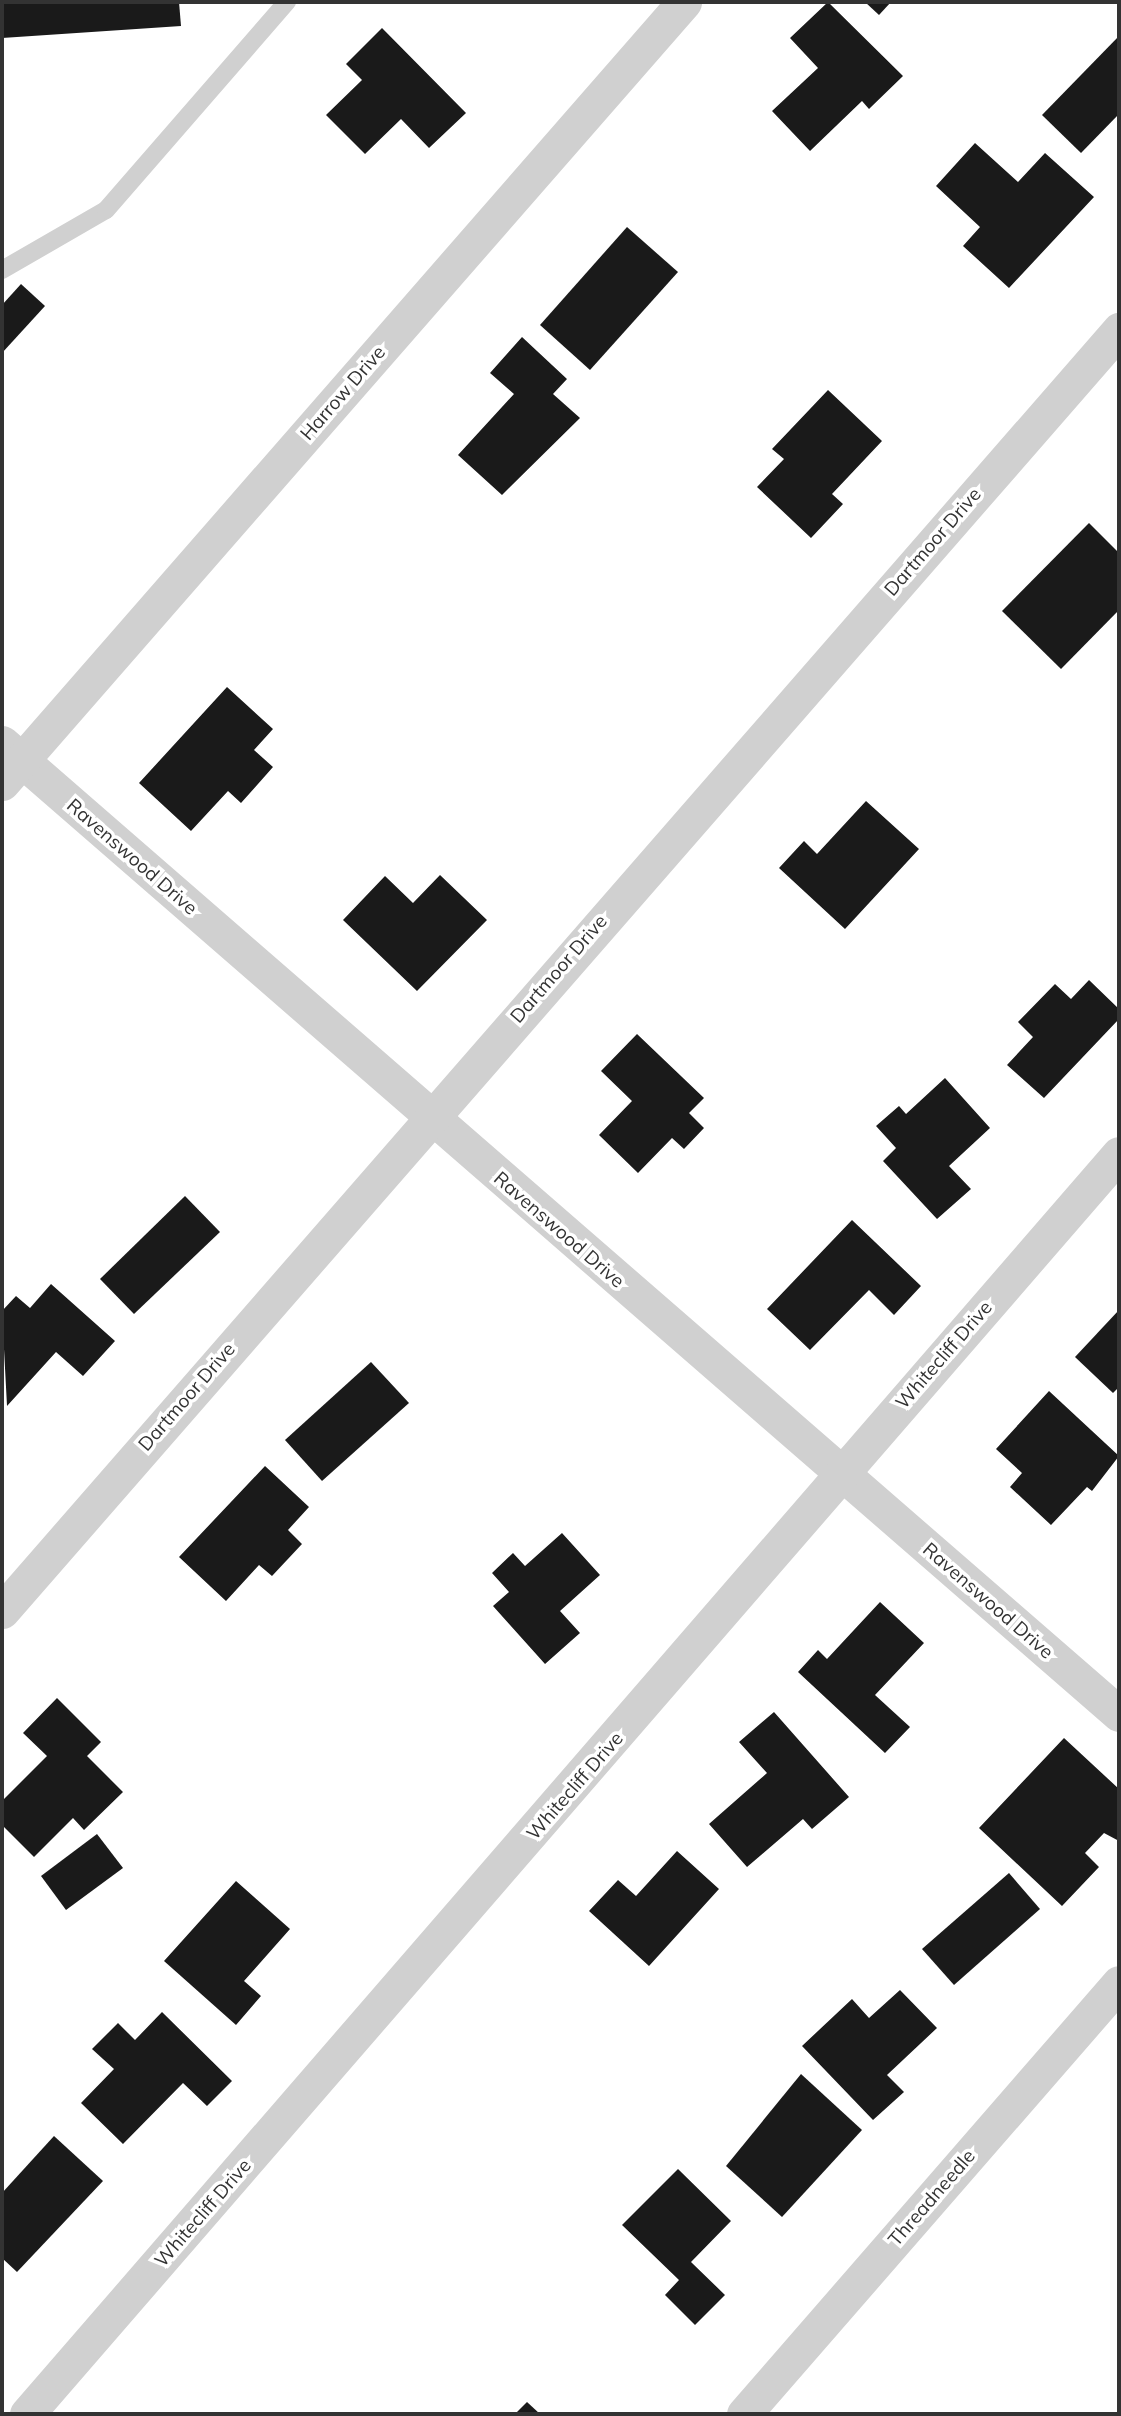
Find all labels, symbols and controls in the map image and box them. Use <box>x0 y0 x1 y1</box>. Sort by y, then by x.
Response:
street label: Harrow Drive <box>296 341 390 445</box>
street label: Dartmoor Drive <box>880 483 986 601</box>
street label: Ravenswood Drive <box>62 794 202 920</box>
street label: Dartmoor Drive <box>506 910 612 1028</box>
street label: Ravenswood Drive <box>489 1167 629 1293</box>
street label: Whitecliff Drive <box>891 1296 997 1414</box>
street label: Dartmoor Drive <box>134 1338 240 1456</box>
street label: Ravenswood Drive <box>918 1538 1058 1664</box>
street label: Whitecliff Drive <box>522 1727 628 1845</box>
street label: Threadneedle <box>884 2145 980 2251</box>
street label: Whitecliff Drive <box>150 2154 256 2272</box>

